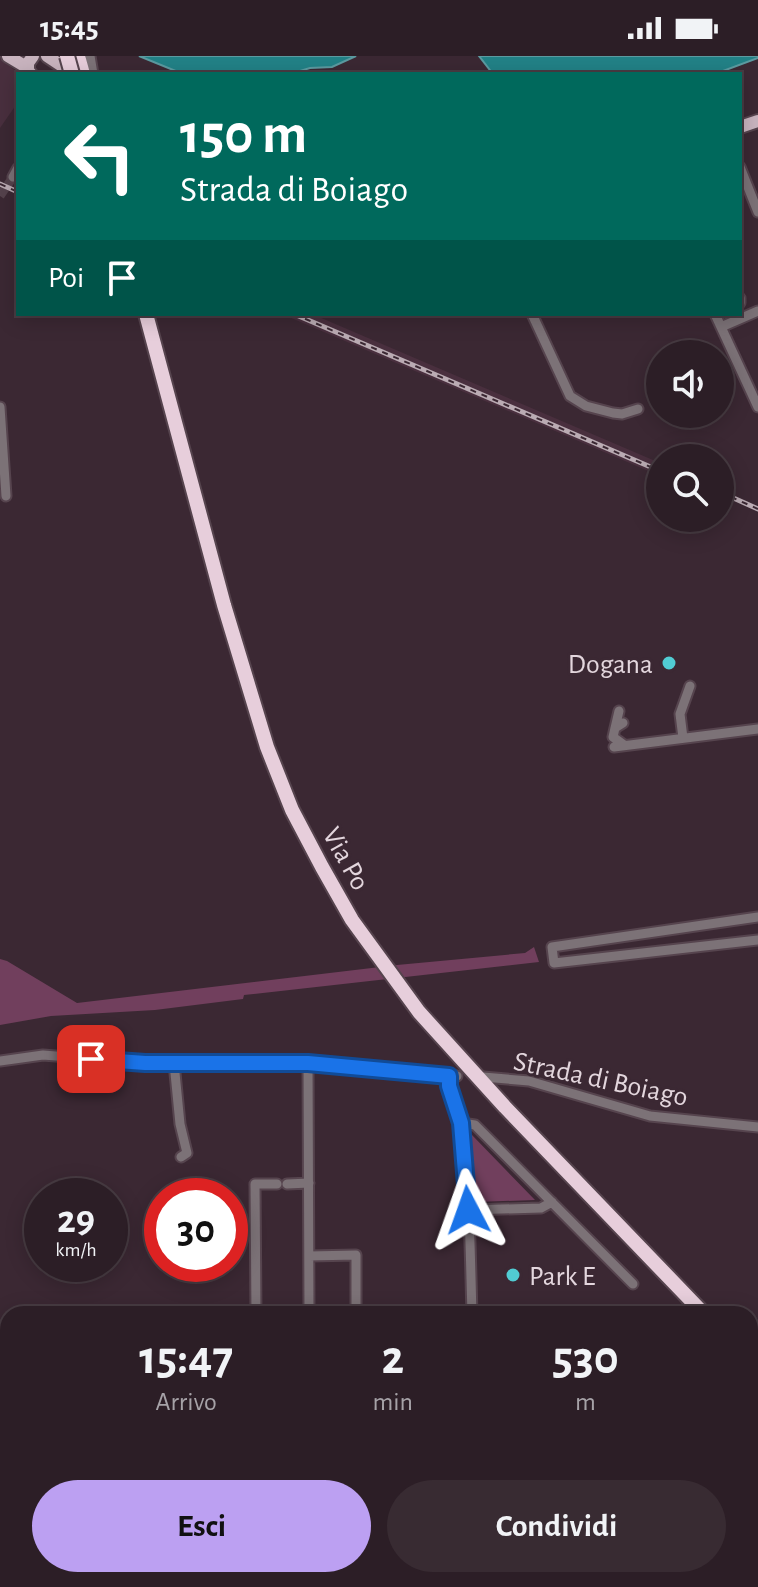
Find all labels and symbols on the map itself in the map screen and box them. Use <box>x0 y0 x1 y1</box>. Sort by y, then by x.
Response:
place label: Dogana <box>568 651 653 679</box>
marker: Dogana <box>660 654 678 672</box>
street label: Via Po <box>317 823 374 895</box>
pin <box>57 1025 125 1093</box>
street label: Strada di Boiago <box>511 1048 690 1112</box>
position arrow <box>426 1168 510 1252</box>
speed limit sign: 30 <box>144 1178 248 1282</box>
place label: Park E <box>529 1263 595 1291</box>
marker: Park E <box>504 1266 522 1284</box>

